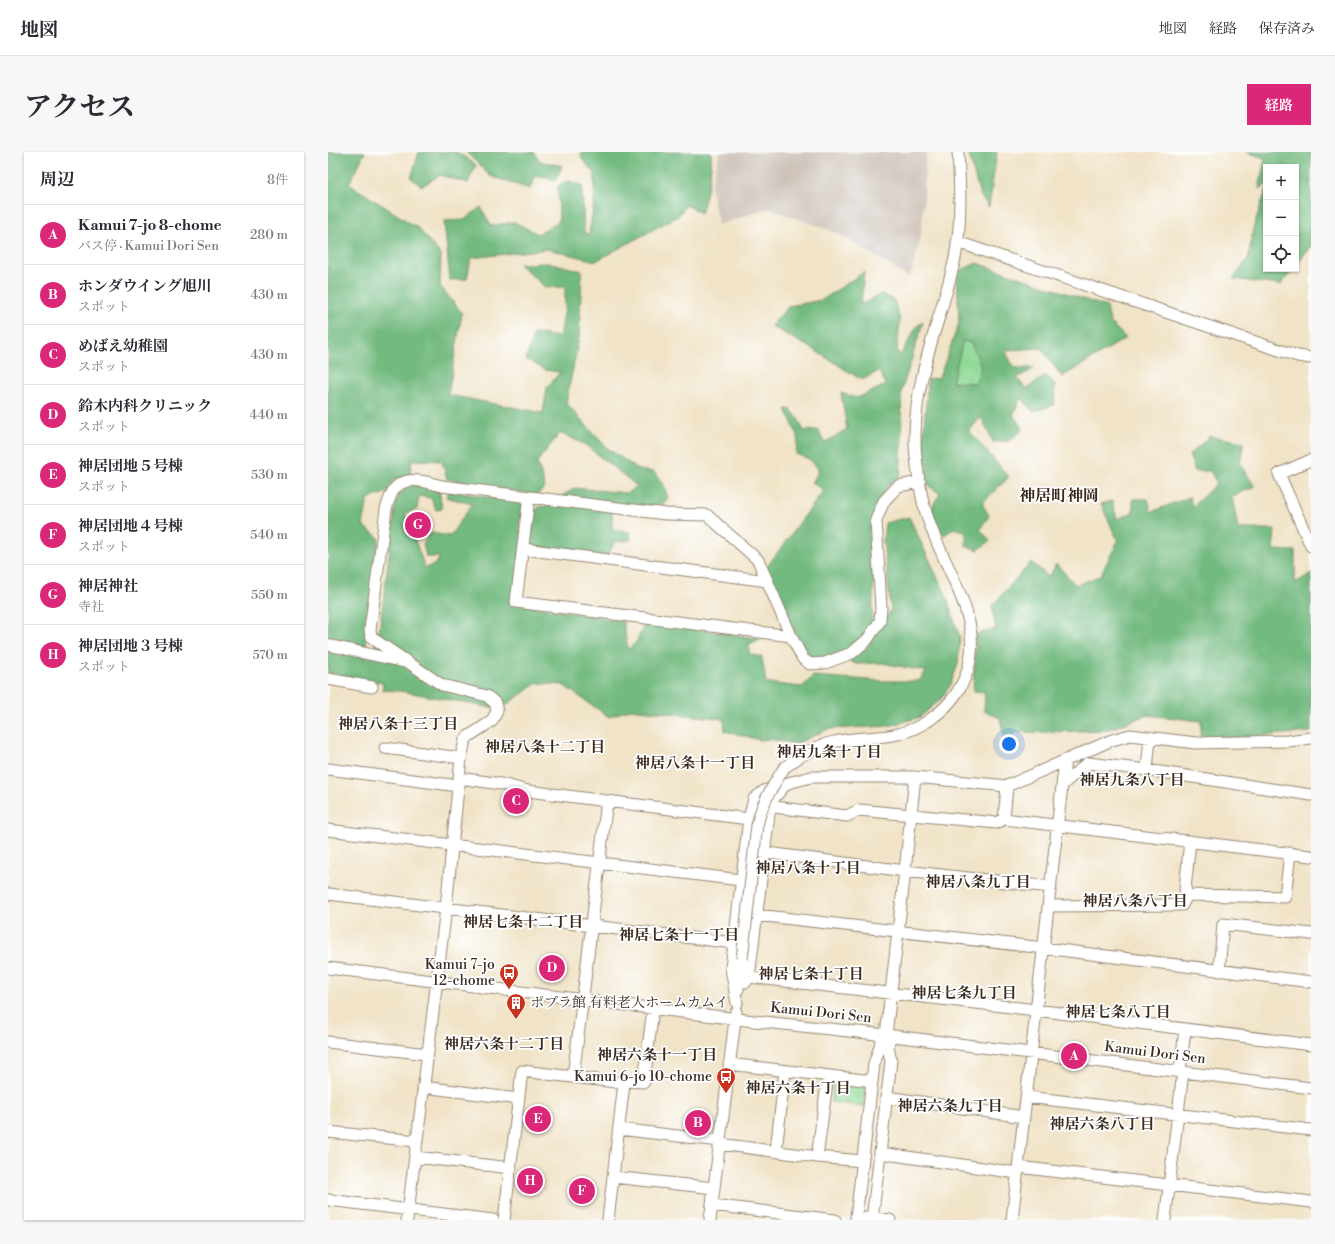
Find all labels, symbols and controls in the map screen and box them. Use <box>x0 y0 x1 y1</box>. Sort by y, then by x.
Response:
text: 地図 <box>20 18 58 42</box>
text: 地図 <box>1159 20 1187 38</box>
text: 経路 <box>1209 20 1237 38</box>
text: 保存済み <box>1259 20 1315 38</box>
button: 経路 <box>1247 84 1311 125</box>
text: アクセス <box>24 90 135 125</box>
map controls <box>1263 164 1299 272</box>
button: + <box>1263 164 1299 200</box>
text: 周辺 <box>40 169 74 191</box>
text: 8件 <box>267 172 288 188</box>
button: − <box>1263 200 1299 236</box>
text: Kamui 7-jo 8-chome <box>78 216 222 235</box>
text: A <box>48 227 58 243</box>
text: 280 m <box>250 227 288 243</box>
button: locate <box>1263 236 1299 272</box>
text: バス停 · Kamui Dori Sen <box>78 238 219 254</box>
text: ホンダウイング旭川 <box>78 277 212 296</box>
text: B <box>48 287 58 303</box>
text: 430 m <box>250 287 288 303</box>
text: スポット <box>78 299 130 315</box>
text: めばえ幼稚園 <box>78 337 168 356</box>
text: C <box>48 347 58 363</box>
text: 430 m <box>250 347 288 363</box>
text: スポット <box>78 359 130 375</box>
text: 鈴木内科クリニック <box>78 397 212 416</box>
text: D <box>48 407 58 423</box>
text: 440 m <box>250 407 288 423</box>
text: スポット <box>78 419 130 435</box>
text: 神居団地５号棟 <box>78 457 183 476</box>
text: E <box>48 467 58 483</box>
text: 530 m <box>251 467 288 483</box>
text: スポット <box>78 479 130 495</box>
district label: 神居町神岡 <box>1019 486 1099 506</box>
pin: G <box>405 510 431 540</box>
text: 神居団地４号棟 <box>78 517 183 536</box>
text: F <box>48 527 58 543</box>
text: 540 m <box>250 527 288 543</box>
text: スポット <box>78 539 130 555</box>
text: 神居神社 <box>78 577 138 596</box>
text: G <box>48 587 58 603</box>
text: 550 m <box>251 587 288 603</box>
text: 寺社 <box>78 599 104 615</box>
text: 神居団地３号棟 <box>78 637 183 656</box>
text: H <box>48 647 58 663</box>
text: 570 m <box>252 647 288 663</box>
text: スポット <box>78 659 130 675</box>
district label: 神居八条十三丁目 <box>338 715 458 734</box>
your location <box>999 734 1019 754</box>
district label: 神居八条十二丁目 <box>485 738 605 757</box>
district label: 神居九条十丁目 <box>776 743 882 762</box>
district label: 神居八条十一丁目 <box>635 754 755 773</box>
district label: 神居九条八丁目 <box>1079 771 1185 790</box>
pin: C <box>503 786 529 816</box>
district label: 神居八条十丁目 <box>755 859 861 878</box>
district label: 神居八条九丁目 <box>925 873 1031 892</box>
district label: 神居八条八丁目 <box>1082 892 1188 911</box>
district label: 神居七条十二丁目 <box>463 913 583 932</box>
district label: 神居七条十一丁目 <box>619 926 739 945</box>
pin: D <box>539 953 565 983</box>
place label: Kamui 7-jo 12-chome <box>425 956 495 990</box>
bus stop icon: Kamui 7-jo 12-chome <box>498 962 520 990</box>
district label: 神居七条十丁目 <box>758 965 864 984</box>
district label: 神居七条九丁目 <box>911 984 1017 1003</box>
building icon: ポプラ館 有料老人ホームカムイ <box>505 992 527 1020</box>
place label: ポプラ館 有料老人ホームカムイ <box>530 994 729 1012</box>
street label: Kamui Dori Sen <box>770 999 873 1027</box>
district label: 神居七条八丁目 <box>1065 1003 1171 1022</box>
district label: 神居六条十二丁目 <box>444 1035 564 1054</box>
street label: Kamui Dori Sen <box>1103 1038 1207 1068</box>
pin: A <box>1061 1041 1087 1071</box>
district label: 神居六条十一丁目 <box>597 1046 717 1065</box>
bus stop icon: Kamui 6-jo 10-chome <box>715 1066 737 1094</box>
place label: Kamui 6-jo 10-chome <box>574 1068 712 1086</box>
district label: 神居六条十丁目 <box>745 1079 851 1098</box>
district label: 神居六条九丁目 <box>897 1097 1003 1116</box>
pin: E <box>525 1104 551 1134</box>
pin: B <box>685 1108 711 1138</box>
district label: 神居六条八丁目 <box>1049 1115 1155 1134</box>
pin: H <box>517 1166 543 1196</box>
pin: F <box>569 1176 595 1206</box>

